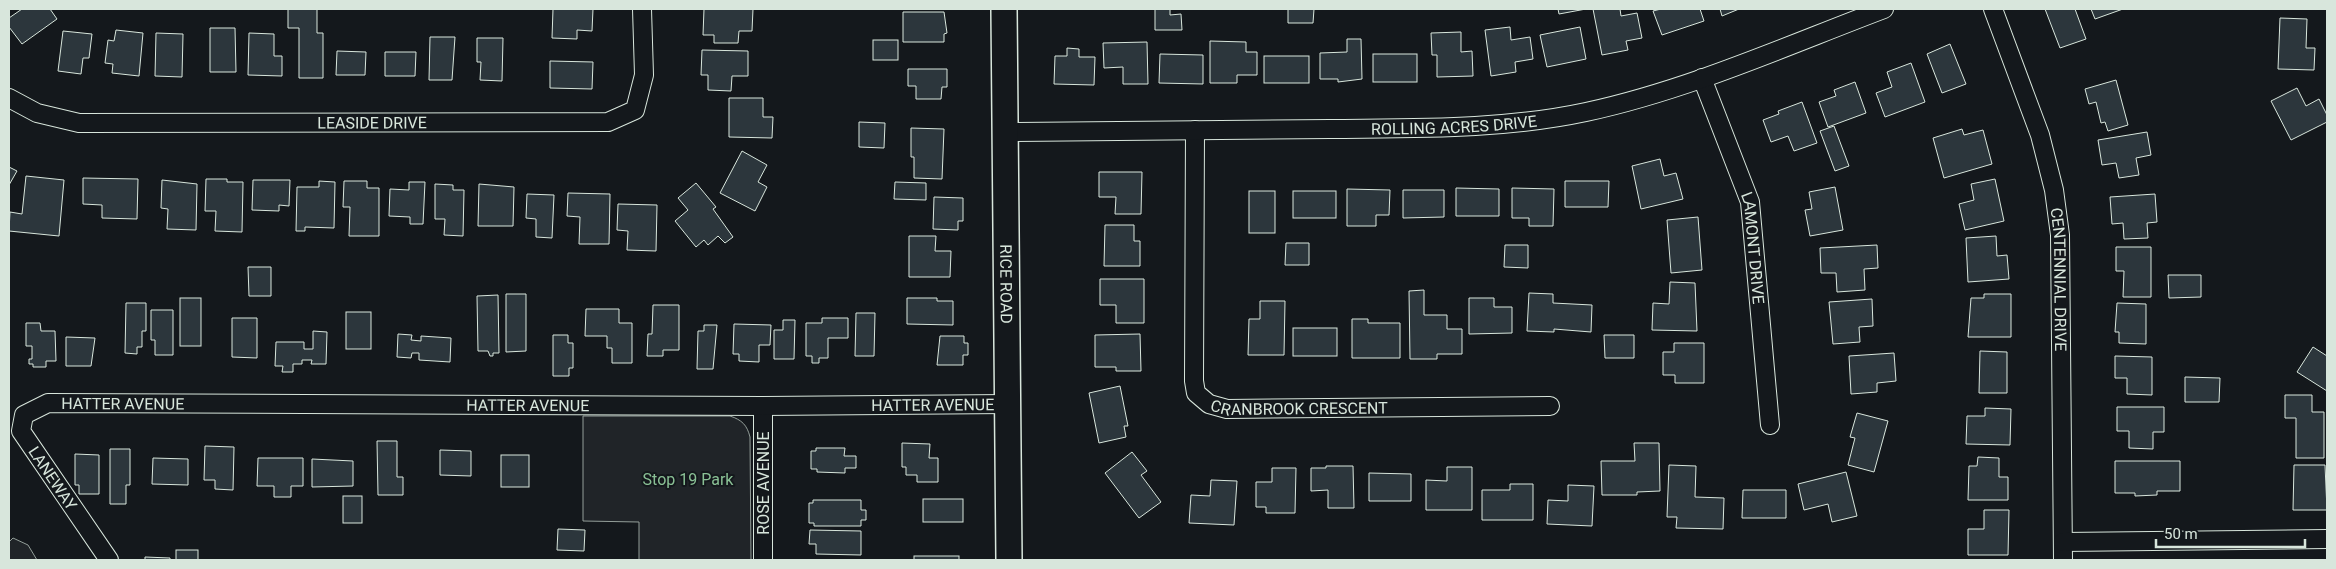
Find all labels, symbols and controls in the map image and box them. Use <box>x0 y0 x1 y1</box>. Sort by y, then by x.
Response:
street label: ROLLING ACRES DRIVE <box>1371 111 1538 139</box>
street label: LEASIDE DRIVE <box>317 113 427 133</box>
street label: LAMONT DRIVE <box>1737 189 1768 305</box>
street label: CENTENNIAL DRIVE <box>2046 207 2070 351</box>
street label: RICE ROAD <box>996 244 1016 324</box>
street label: HATTER AVENUE <box>61 394 184 414</box>
street label: HATTER AVENUE <box>871 395 994 415</box>
street label: HATTER AVENUE <box>466 396 589 415</box>
street label: CRANBROOK CRESCENT <box>1208 396 1388 420</box>
street label: ROSE AVENUE <box>754 431 773 535</box>
street label: LANEWAY <box>24 443 81 514</box>
park label: Stop 19 Park <box>643 470 734 489</box>
scale bar <box>2156 516 2305 548</box>
text: 50 m <box>2164 525 2198 543</box>

